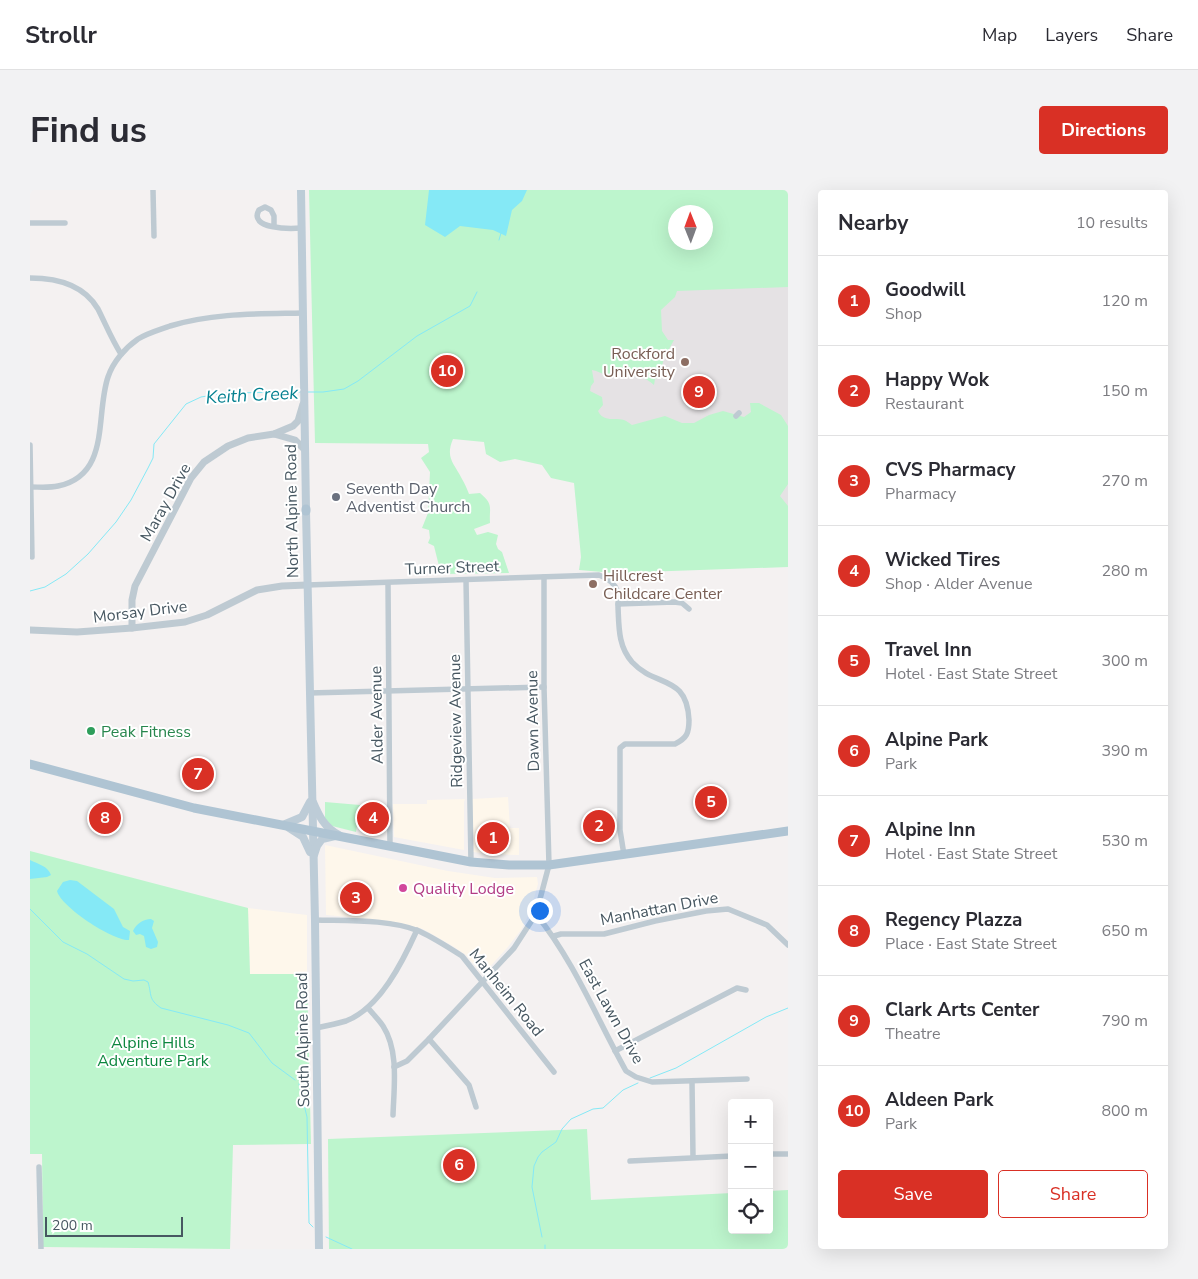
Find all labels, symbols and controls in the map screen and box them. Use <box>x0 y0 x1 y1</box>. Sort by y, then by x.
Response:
text: Strollr <box>25 19 97 51</box>
text: Map <box>982 23 1017 47</box>
text: Layers <box>1045 23 1098 47</box>
text: Share <box>1126 23 1173 47</box>
button: Directions <box>1039 106 1168 154</box>
text: Find us <box>30 107 147 154</box>
north arrow <box>668 205 713 250</box>
text: Nearby <box>838 209 908 237</box>
text: 10 results <box>1076 212 1148 234</box>
text: Goodwill <box>885 277 965 303</box>
text: 1 <box>849 290 859 312</box>
text: 120 m <box>1101 290 1148 312</box>
text: Shop <box>885 303 922 325</box>
place label: Rockford University <box>603 343 676 383</box>
pin: 10 <box>431 352 463 390</box>
marker: Rockford University <box>679 356 691 368</box>
text: Happy Wok <box>885 367 989 393</box>
pin: 9 <box>683 373 715 411</box>
text: 2 <box>849 380 859 402</box>
text: 150 m <box>1101 380 1148 402</box>
water label: Keith Creek <box>205 381 300 409</box>
text: Restaurant <box>885 393 964 415</box>
street label: North Alpine Road <box>280 444 304 578</box>
text: CVS Pharmacy <box>885 457 1016 483</box>
street label: Maray Drive <box>135 459 196 546</box>
text: 3 <box>849 470 859 492</box>
text: 270 m <box>1101 470 1148 492</box>
place label: Seventh Day Adventist Church <box>346 478 470 518</box>
text: Pharmacy <box>885 483 956 505</box>
marker: Seventh Day Adventist Church <box>330 491 342 503</box>
text: Wicked Tires <box>885 547 1000 573</box>
street label: Turner Street <box>405 555 500 581</box>
text: 4 <box>849 560 859 582</box>
text: 280 m <box>1101 560 1148 582</box>
place label: Hillcrest Childcare Center <box>603 565 722 605</box>
text: Shop · Alder Avenue <box>885 573 1032 595</box>
marker: Hillcrest Childcare Center <box>587 578 599 590</box>
street label: Morsay Drive <box>92 595 188 629</box>
text: Travel Inn <box>885 637 972 663</box>
text: 5 <box>849 650 859 672</box>
text: 300 m <box>1101 650 1148 672</box>
street label: Ridgeview Avenue <box>444 654 468 788</box>
text: Hotel · East State Street <box>885 663 1057 685</box>
street label: Alder Avenue <box>365 666 389 764</box>
street label: Dawn Avenue <box>521 670 545 772</box>
place label: Peak Fitness <box>101 721 191 743</box>
marker: Peak Fitness <box>85 725 97 737</box>
text: Alpine Park <box>885 727 988 753</box>
text: 6 <box>849 740 859 762</box>
text: 390 m <box>1101 740 1148 762</box>
text: Park <box>885 753 917 775</box>
pin: 7 <box>182 755 214 793</box>
pin: 5 <box>695 783 727 821</box>
pin: 8 <box>89 799 121 837</box>
pin: 4 <box>357 799 389 837</box>
pin: 2 <box>583 807 615 845</box>
text: Alpine Inn <box>885 817 976 843</box>
pin: 1 <box>477 819 509 857</box>
text: 7 <box>849 830 859 852</box>
text: 530 m <box>1101 830 1148 852</box>
text: Hotel · East State Street <box>885 843 1057 865</box>
place label: Quality Lodge <box>413 878 514 900</box>
pin: 3 <box>340 879 372 917</box>
marker: Quality Lodge <box>397 882 409 894</box>
street label: Manhattan Drive <box>598 887 720 931</box>
your location <box>527 898 553 924</box>
text: Regency Plazza <box>885 907 1022 933</box>
text: 8 <box>849 920 859 942</box>
text: 650 m <box>1101 920 1148 942</box>
text: Place · East State Street <box>885 933 1057 955</box>
street label: Manheim Road <box>464 944 549 1041</box>
street label: East Lawn Drive <box>573 955 649 1068</box>
street label: South Alpine Road <box>291 972 315 1108</box>
text: Clark Arts Center <box>885 997 1040 1023</box>
text: 9 <box>849 1010 859 1032</box>
text: 790 m <box>1101 1010 1148 1032</box>
text: Theatre <box>885 1023 940 1045</box>
park label: Alpine Hills Adventure Park <box>97 1032 210 1072</box>
text: Aldeen Park <box>885 1087 993 1113</box>
map controls <box>728 1099 773 1234</box>
button: + <box>728 1099 773 1144</box>
text: 10 <box>844 1100 864 1122</box>
text: 800 m <box>1101 1100 1148 1122</box>
text: Park <box>885 1113 917 1135</box>
button: − <box>728 1144 773 1189</box>
pin: 6 <box>443 1146 475 1184</box>
button: Save <box>838 1170 988 1218</box>
button: Share <box>998 1170 1148 1218</box>
button: locate <box>728 1189 773 1234</box>
scale bar <box>45 1214 182 1237</box>
text: 200 m <box>52 1216 93 1235</box>

